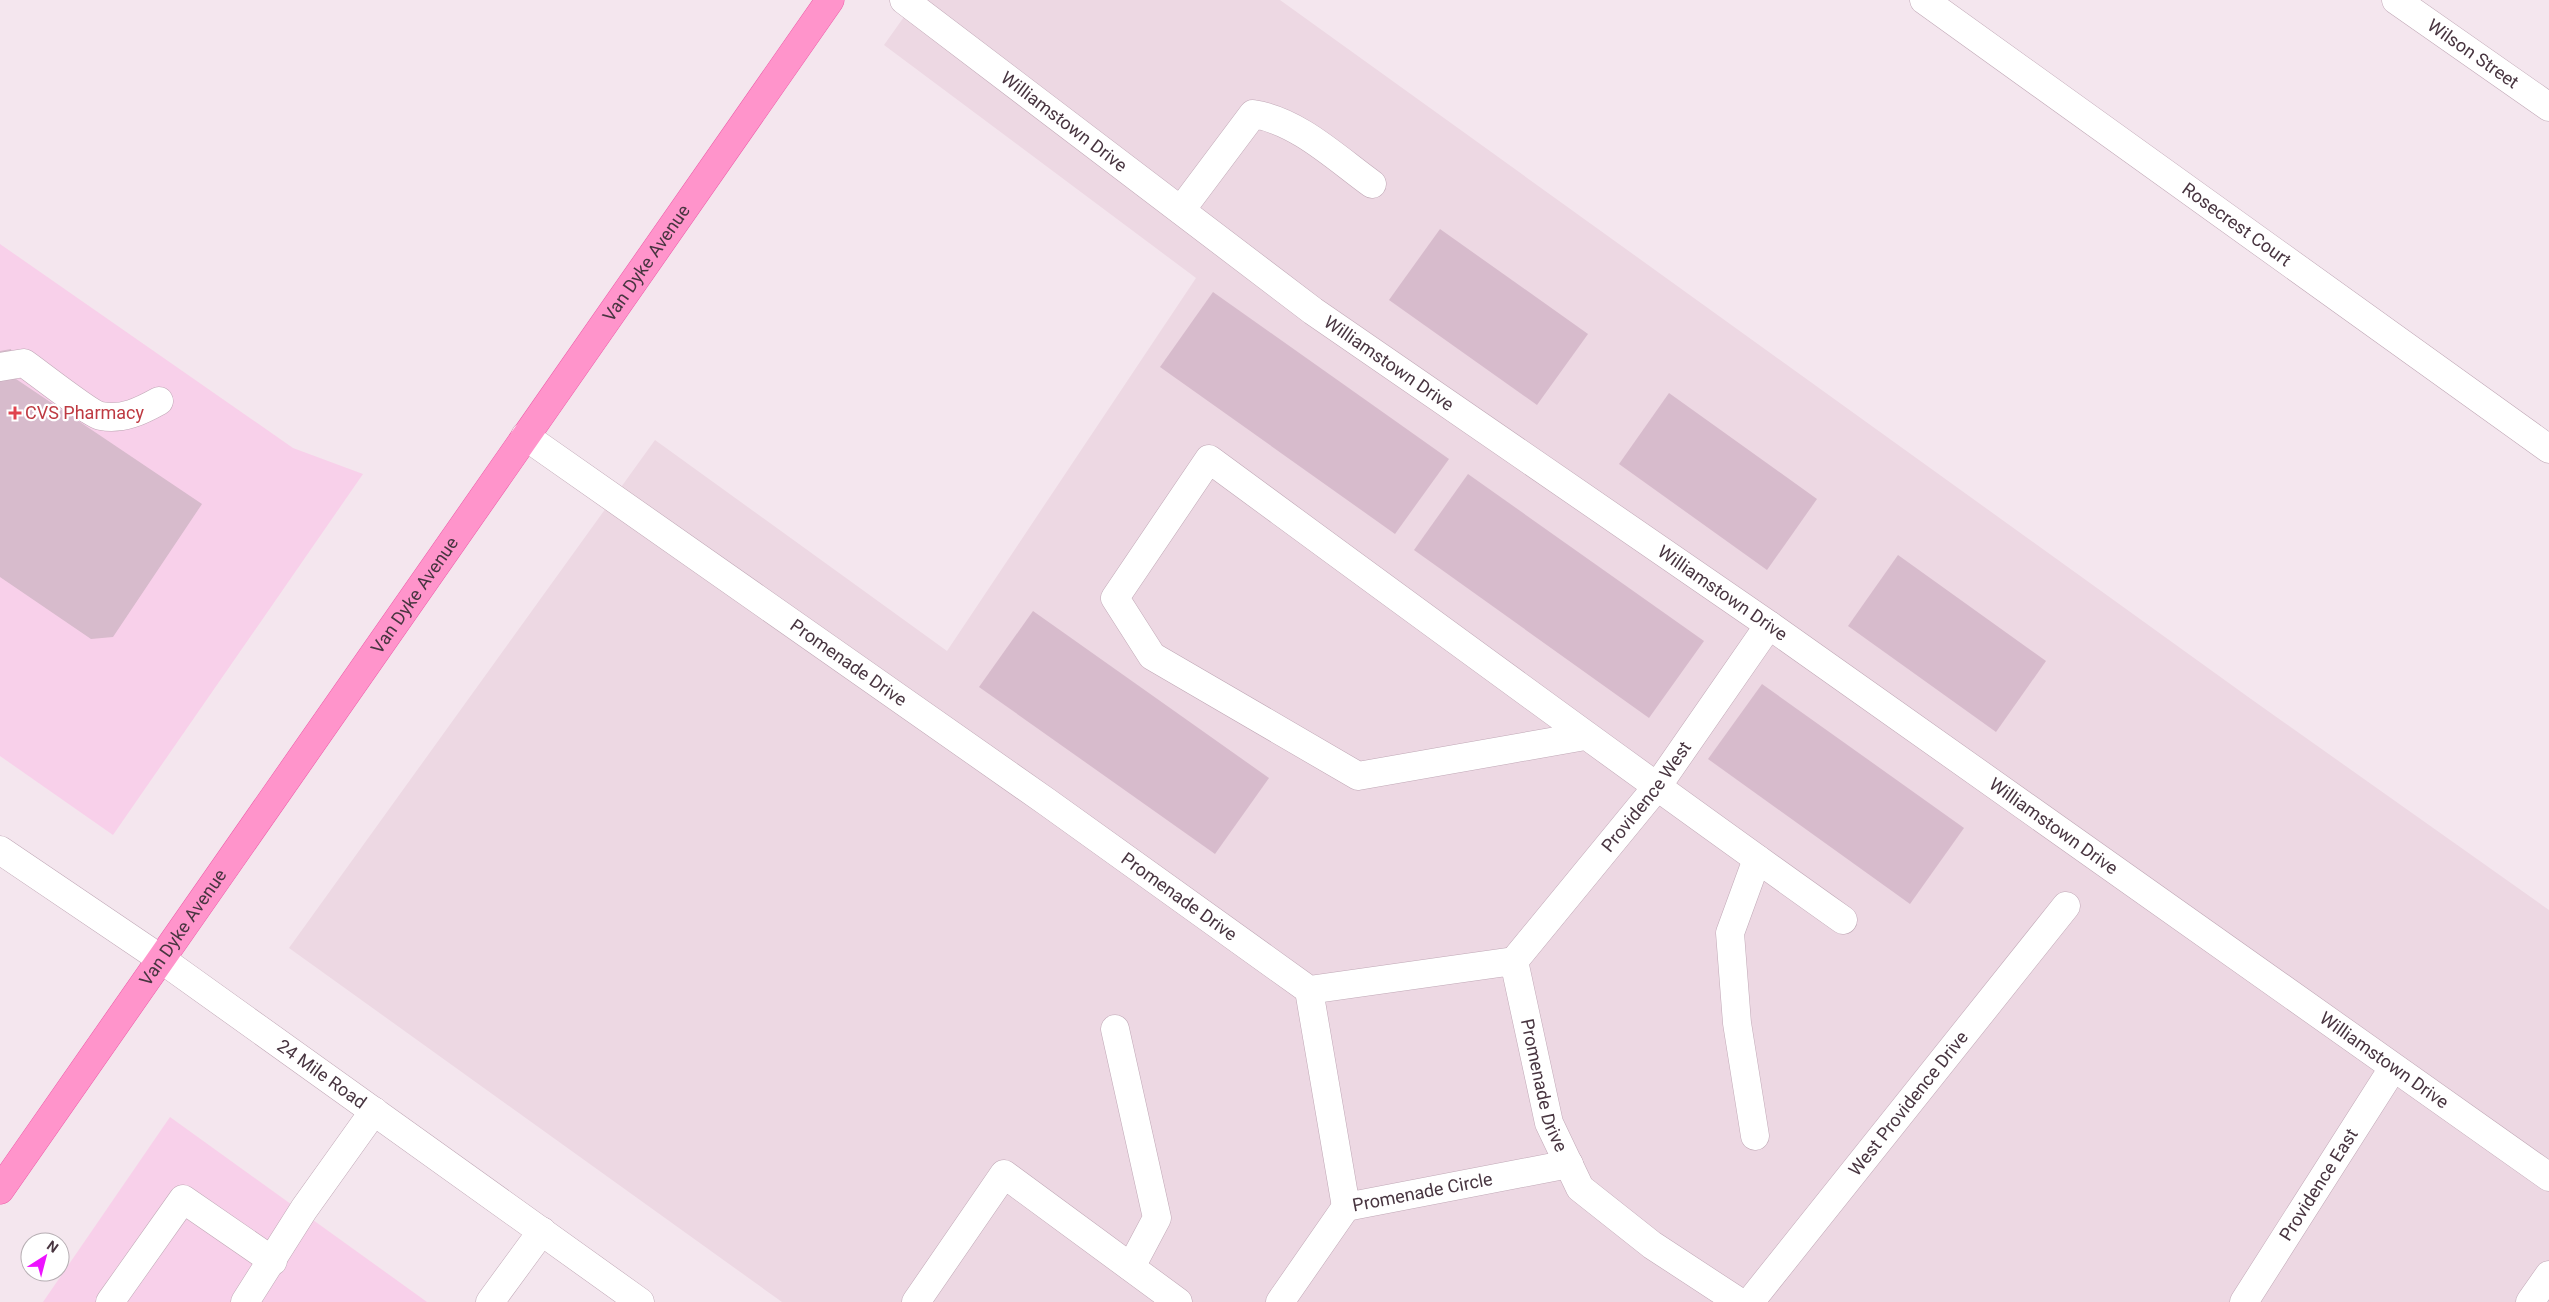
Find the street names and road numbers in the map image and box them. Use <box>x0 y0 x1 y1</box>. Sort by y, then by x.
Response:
street label: Wilson Street <box>2424 14 2523 93</box>
street label: Williamstown Drive <box>997 67 1131 176</box>
street label: Rosecrest Court <box>2178 178 2296 270</box>
street label: Van Dyke Avenue <box>598 200 694 325</box>
street label: Williamstown Drive <box>1320 311 1458 415</box>
street label: Van Dyke Avenue <box>366 533 462 657</box>
street label: Williamstown Drive <box>1654 541 1792 645</box>
street label: Promenade Drive <box>786 614 911 710</box>
street label: Providence West <box>1597 737 1695 856</box>
street label: Williamstown Drive <box>1985 773 2122 879</box>
street label: Promenade Drive <box>1117 848 1241 945</box>
street label: Van Dyke Avenue <box>135 865 231 990</box>
street label: Williamstown Drive <box>2316 1007 2453 1113</box>
street label: Promenade Drive <box>1517 1017 1572 1155</box>
street label: West Providence Drive <box>1844 1027 1972 1180</box>
street label: 24 Mile Road <box>273 1035 371 1113</box>
street label: Providence East <box>2275 1124 2362 1244</box>
street label: Promenade Circle <box>1351 1168 1494 1216</box>

